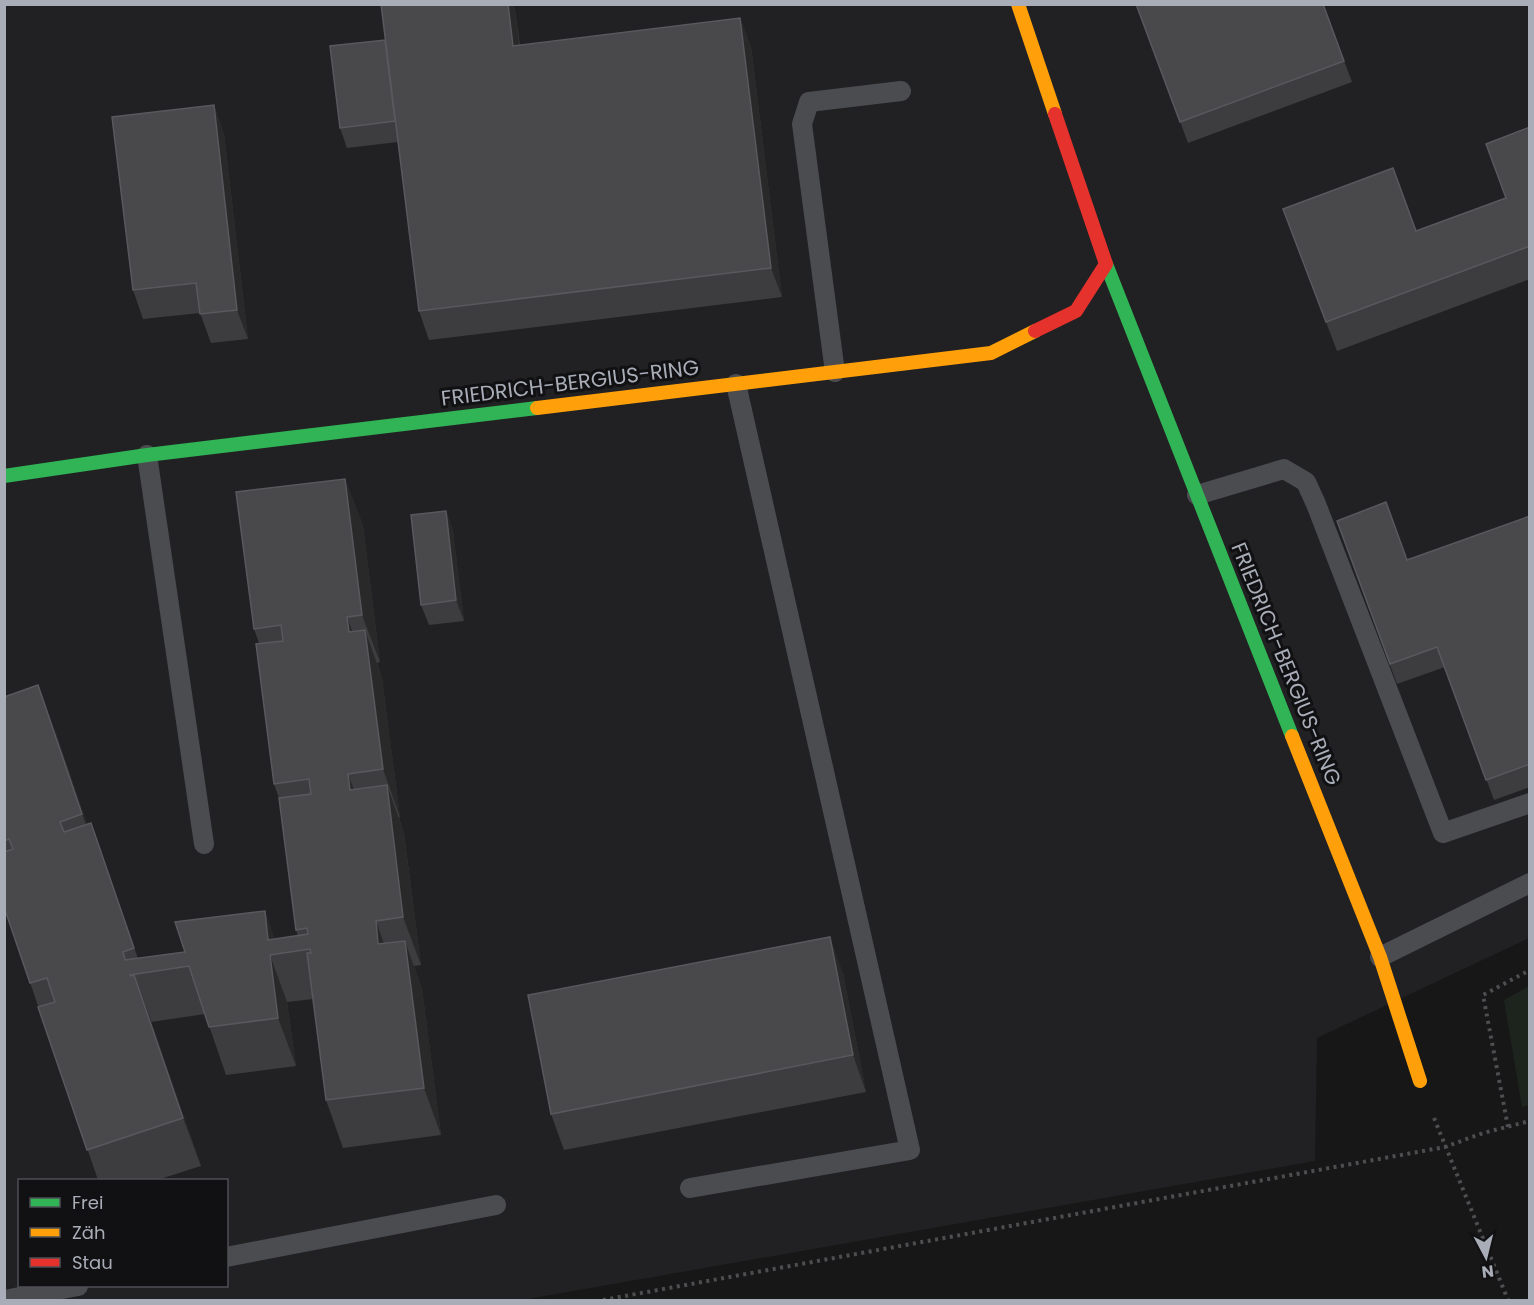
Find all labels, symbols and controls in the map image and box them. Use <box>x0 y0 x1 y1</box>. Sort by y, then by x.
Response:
street label: FRIEDRICH-BERGIUS-RING <box>439 352 700 413</box>
street label: FRIEDRICH-BERGIUS-RING <box>1224 538 1348 790</box>
legend <box>18 1179 228 1287</box>
text: Frei <box>72 1190 103 1215</box>
text: Zäh <box>72 1220 105 1245</box>
north arrow <box>1456 1227 1516 1287</box>
text: Stau <box>72 1250 113 1275</box>
text: N <box>1480 1259 1495 1284</box>

